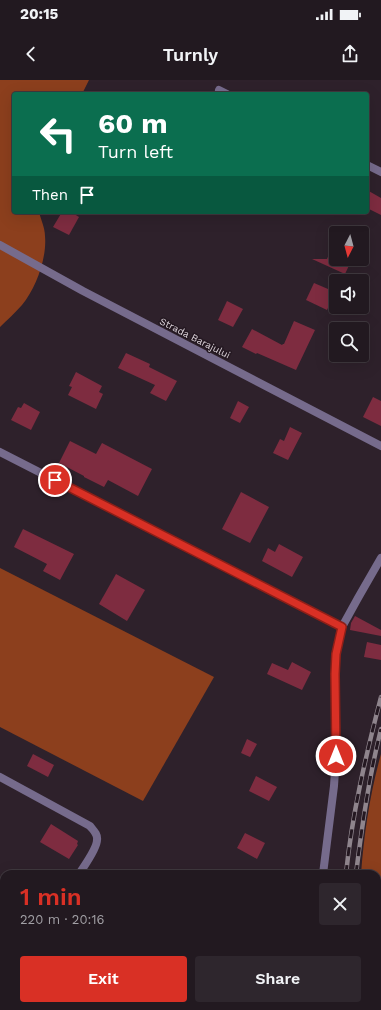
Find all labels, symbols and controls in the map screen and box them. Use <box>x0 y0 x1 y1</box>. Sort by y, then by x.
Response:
text: 20:15 <box>20 5 58 23</box>
icon: back <box>20 43 42 65</box>
icon: share <box>339 43 361 65</box>
text: Turnly <box>163 44 218 65</box>
text: 60 m <box>98 107 168 140</box>
icon: left <box>32 108 84 160</box>
text: Turn left <box>98 141 173 162</box>
icon: arrive <box>76 184 98 206</box>
text: Then <box>32 186 68 204</box>
north arrow <box>329 226 369 266</box>
map controls <box>329 226 369 362</box>
button: sound <box>329 274 369 314</box>
street label: Strada Barajului <box>158 315 232 361</box>
button: search <box>329 322 369 362</box>
pin <box>38 463 72 497</box>
icon: arrive <box>44 469 66 491</box>
position arrow <box>315 735 357 777</box>
text: 1 min <box>20 883 82 911</box>
button: close <box>319 883 361 925</box>
text: 220 m · 20:16 <box>20 912 104 927</box>
button: Exit <box>20 956 187 1002</box>
button: Share <box>195 956 361 1002</box>

